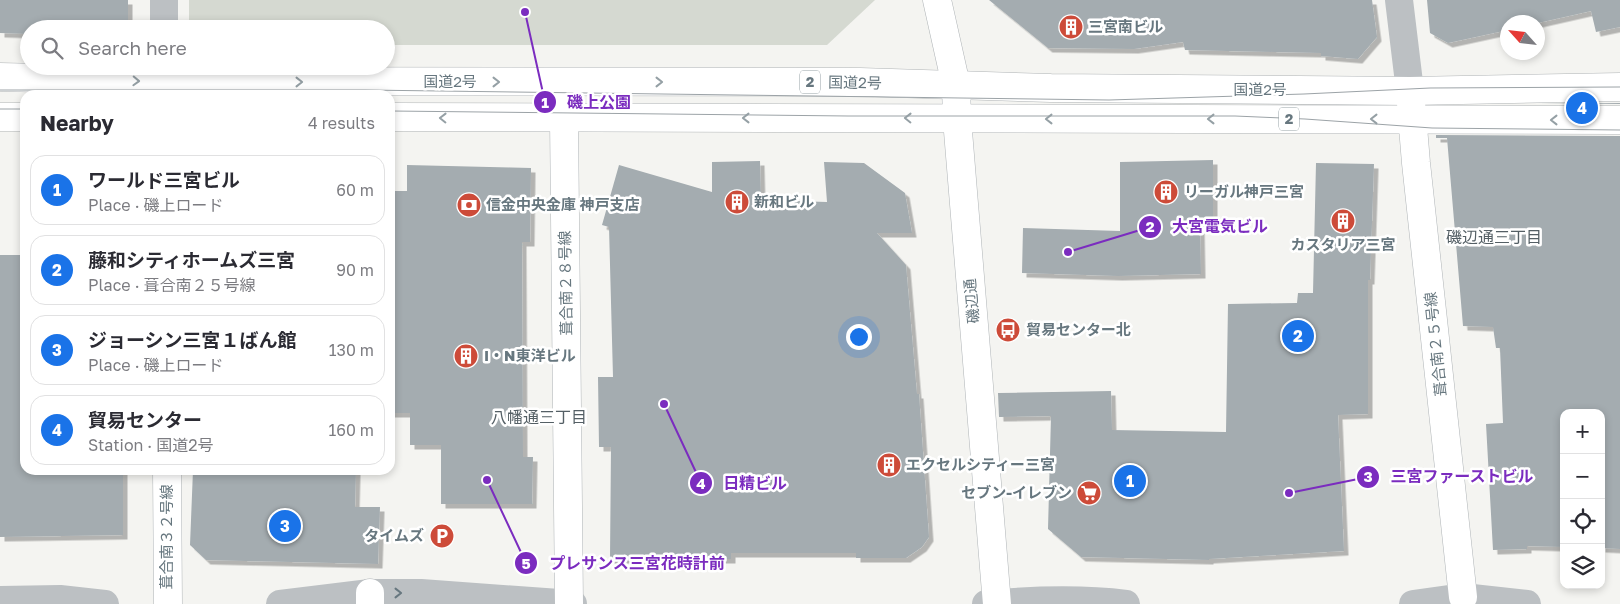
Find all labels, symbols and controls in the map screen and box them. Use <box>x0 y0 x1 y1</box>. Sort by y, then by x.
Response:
building icon: 三宮南ビル <box>1058 14 1084 40</box>
north arrow <box>1500 15 1545 60</box>
place label: 三宮南ビル <box>1088 17 1163 35</box>
search box <box>20 20 395 75</box>
icon: search <box>38 34 66 62</box>
text: Search here <box>78 36 187 59</box>
road number: 2 <box>800 70 820 94</box>
street label: 国道2号 <box>423 72 477 90</box>
street label: 国道2号 <box>828 73 882 91</box>
one-way arrow <box>132 75 140 86</box>
one-way arrow <box>295 77 303 87</box>
one-way arrow <box>492 77 500 87</box>
one-way arrow <box>655 77 663 87</box>
street label: 国道2号 <box>1233 80 1287 98</box>
callout: 磯上公園 <box>532 87 641 118</box>
pin: 4 <box>1566 89 1598 127</box>
text: 磯上公園 <box>567 92 631 112</box>
text: 1 <box>541 93 549 111</box>
road number: 2 <box>1279 108 1299 130</box>
text: Nearby <box>40 110 114 136</box>
text: 4 results <box>308 113 375 133</box>
one-way arrow <box>439 113 447 123</box>
one-way arrow <box>742 113 750 123</box>
one-way arrow <box>904 113 912 124</box>
one-way arrow <box>1045 114 1052 124</box>
one-way arrow <box>1207 114 1215 124</box>
one-way arrow <box>1370 114 1378 124</box>
one-way arrow <box>1550 114 1558 125</box>
text: ワールド三宮ビル <box>88 168 240 191</box>
building icon: リーガル神戸三宮 <box>1153 179 1179 205</box>
text: 1 <box>53 180 61 200</box>
text: 60 m <box>336 180 374 200</box>
place label: リーガル神戸三宮 <box>1184 182 1304 200</box>
building icon: 新和ビル <box>724 189 750 215</box>
bank icon: 信金中央金庫 神戸支店 <box>456 192 482 218</box>
place label: 新和ビル <box>754 192 814 210</box>
text: Place · 磯上ロード <box>88 195 223 215</box>
place label: 信金中央金庫 神戸支店 <box>486 195 640 213</box>
building icon: カスタリア三宮 <box>1330 208 1356 234</box>
callout: 大宮電気ビル <box>1137 211 1278 242</box>
text: 大宮電気ビル <box>1172 216 1268 236</box>
text: 2 <box>1145 217 1155 235</box>
district label: 磯辺通三丁目 <box>1446 227 1542 247</box>
street label: 葺合南２８号線 <box>555 230 575 336</box>
place label: カスタリア三宮 <box>1290 235 1396 253</box>
text: 藤和シティホームズ三宮 <box>88 248 295 271</box>
text: 2 <box>52 260 62 280</box>
text: 90 m <box>336 260 374 280</box>
text: Place · 葺合南２５号線 <box>88 275 255 295</box>
street label: 磯辺通 <box>960 278 982 324</box>
street label: 葺合南２５号線 <box>1421 291 1449 397</box>
bus stop icon: 貿易センター北 <box>995 317 1021 343</box>
pin: 2 <box>1282 317 1314 355</box>
place label: 貿易センター北 <box>1026 320 1131 338</box>
your location <box>846 324 872 350</box>
text: ジョーシン三宮１ばん館 <box>88 328 297 351</box>
text: 3 <box>52 340 62 360</box>
text: 130 m <box>329 340 374 360</box>
building icon: I・N東洋ビル <box>453 343 479 369</box>
place label: I・N東洋ビル <box>484 346 576 364</box>
text: Place · 磯上ロード <box>88 355 223 375</box>
district label: 八幡通三丁目 <box>491 407 587 427</box>
text: 貿易センター <box>88 408 202 431</box>
map controls <box>1560 409 1605 589</box>
button: + <box>1560 409 1605 454</box>
text: 4 <box>52 420 62 440</box>
text: 160 m <box>328 420 374 440</box>
text: Station · 国道2号 <box>88 435 213 455</box>
building icon: エクセルシティー三宮 <box>876 452 902 478</box>
button: − <box>1560 454 1605 499</box>
place label: エクセルシティー三宮 <box>906 455 1055 473</box>
callout: 三宮ファーストビル <box>1355 461 1544 492</box>
pin: 1 <box>1114 462 1146 500</box>
text: 三宮ファーストビル <box>1390 466 1534 486</box>
text: 3 <box>1363 467 1373 485</box>
callout: 日精ビル <box>688 468 797 499</box>
text: 日精ビル <box>723 473 787 493</box>
text: 4 <box>696 474 706 492</box>
supermarket icon: セブン-イレブン <box>1076 480 1102 506</box>
place label: セブン-イレブン <box>961 483 1072 501</box>
street label: 葺合南３２号線 <box>157 484 175 590</box>
button: locate <box>1560 499 1605 544</box>
pin: 3 <box>269 507 301 545</box>
parking icon: タイムズ <box>429 523 455 549</box>
place label: タイムズ <box>364 526 424 544</box>
button: layers <box>1560 544 1605 589</box>
callout: プレサンス三宮花時計前 <box>514 548 735 579</box>
text: プレサンス三宮花時計前 <box>549 553 725 573</box>
text: 5 <box>521 554 531 572</box>
one-way arrow <box>394 588 402 598</box>

